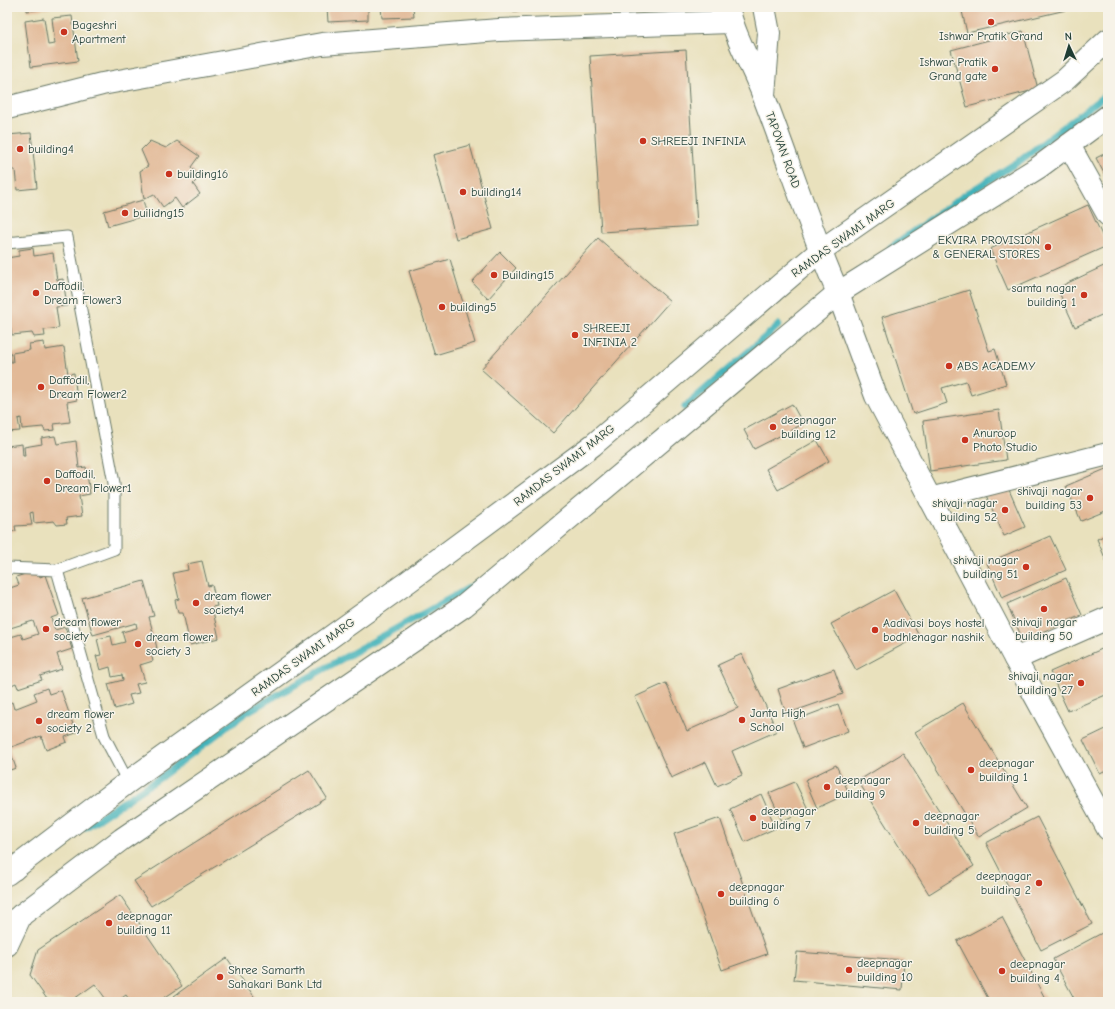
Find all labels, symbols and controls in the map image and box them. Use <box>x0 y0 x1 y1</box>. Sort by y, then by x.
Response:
marker: Ishwar Pratik Grand <box>986 17 996 27</box>
place label: Bageshri Apartment <box>72 18 126 46</box>
north arrow <box>1049 26 1089 66</box>
marker: Bageshri Apartment <box>59 27 69 37</box>
place label: Ishwar Pratik Grand <box>939 29 1043 43</box>
text: N <box>1064 30 1072 43</box>
place label: Ishwar Pratik Grand gate <box>920 55 987 83</box>
marker: Ishwar Pratik Grand gate <box>990 64 1000 74</box>
street label: TAPOVAN ROAD <box>763 110 803 190</box>
place label: SHREEJI INFINIA <box>651 134 746 148</box>
marker: SHREEJI INFINIA <box>638 136 648 146</box>
place label: building4 <box>28 142 74 156</box>
marker: building4 <box>15 144 25 154</box>
place label: building16 <box>177 167 228 181</box>
marker: building16 <box>164 169 174 179</box>
place label: building14 <box>471 185 522 199</box>
marker: building14 <box>458 187 468 197</box>
street label: RAMDAS SWAMI MARG <box>789 196 898 280</box>
place label: builidng15 <box>133 206 184 220</box>
marker: builidng15 <box>120 208 130 218</box>
place label: EKVIRA PROVISION & GENERAL STORES <box>932 233 1040 261</box>
marker: EKVIRA PROVISION & GENERAL STORES <box>1043 242 1053 252</box>
place label: Building15 <box>502 268 554 282</box>
marker: Building15 <box>489 270 499 280</box>
place label: Daffodil, Dream Flower3 <box>44 279 122 307</box>
place label: samta nagar building 1 <box>1011 281 1076 309</box>
marker: Daffodil, Dream Flower3 <box>31 288 41 298</box>
marker: samta nagar building 1 <box>1079 290 1089 300</box>
place label: building5 <box>450 300 497 314</box>
marker: building5 <box>437 302 447 312</box>
place label: SHREEJI INFINIA 2 <box>583 321 637 349</box>
marker: SHREEJI INFINIA 2 <box>570 330 580 340</box>
place label: ABS ACADEMY <box>957 359 1036 373</box>
marker: ABS ACADEMY <box>944 361 954 371</box>
place label: Daffodil, Dream Flower2 <box>49 373 127 401</box>
marker: Daffodil, Dream Flower2 <box>36 382 46 392</box>
place label: deepnagar building 12 <box>781 413 836 441</box>
street label: RAMDAS SWAMI MARG <box>511 421 618 509</box>
marker: deepnagar building 12 <box>768 422 778 432</box>
place label: Anuroop Photo Studio <box>973 426 1037 454</box>
marker: Anuroop Photo Studio <box>960 435 970 445</box>
place label: Daffodil, Dream Flower1 <box>55 467 132 495</box>
marker: Daffodil, Dream Flower1 <box>42 476 52 486</box>
place label: shivaji nagar building 53 <box>1017 484 1082 512</box>
marker: shivaji nagar building 53 <box>1085 493 1095 503</box>
place label: shivaji nagar building 52 <box>932 496 997 524</box>
marker: shivaji nagar building 52 <box>1000 505 1010 515</box>
place label: shivaji nagar building 51 <box>953 553 1018 581</box>
marker: shivaji nagar building 51 <box>1021 562 1031 572</box>
place label: dream flower society4 <box>204 589 271 617</box>
marker: dream flower society4 <box>191 598 201 608</box>
marker: shivaji nagar building 50 <box>1039 604 1049 614</box>
place label: dream flower society <box>54 615 121 643</box>
street label: RAMDAS SWAMI MARG <box>249 615 358 699</box>
place label: shivaji nagar building 50 <box>1012 615 1077 643</box>
place label: Aadivasi boys hostel bodhlenagar nashik <box>883 616 984 644</box>
marker: dream flower society <box>41 624 51 634</box>
marker: Aadivasi boys hostel bodhlenagar nashik <box>870 625 880 635</box>
place label: dream flower society 3 <box>146 630 213 658</box>
marker: dream flower society 3 <box>133 639 143 649</box>
place label: shivaji nagar building 27 <box>1008 669 1073 697</box>
marker: shivaji nagar building 27 <box>1076 678 1086 688</box>
place label: Janta High School <box>750 706 806 734</box>
place label: dream flower society 2 <box>47 707 114 735</box>
marker: Janta High School <box>737 715 747 725</box>
marker: dream flower society 2 <box>34 716 44 726</box>
place label: deepnagar building 1 <box>979 756 1034 784</box>
marker: deepnagar building 1 <box>966 765 976 775</box>
place label: deepnagar building 9 <box>835 773 890 801</box>
marker: deepnagar building 9 <box>822 782 832 792</box>
place label: deepnagar building 7 <box>761 804 816 832</box>
place label: deepnagar building 5 <box>924 809 979 837</box>
marker: deepnagar building 7 <box>748 813 758 823</box>
marker: deepnagar building 5 <box>911 818 921 828</box>
place label: deepnagar building 2 <box>976 869 1031 897</box>
marker: deepnagar building 2 <box>1034 878 1044 888</box>
place label: deepnagar building 6 <box>729 880 784 908</box>
marker: deepnagar building 6 <box>716 889 726 899</box>
place label: deepnagar building 11 <box>117 909 172 937</box>
marker: deepnagar building 11 <box>104 918 114 928</box>
place label: deepnagar building 10 <box>857 956 913 984</box>
place label: deepnagar building 4 <box>1010 957 1065 985</box>
place label: Shree Samarth Sahakari Bank Ltd <box>228 963 322 991</box>
marker: deepnagar building 10 <box>844 965 854 975</box>
marker: deepnagar building 4 <box>997 966 1007 976</box>
marker: Shree Samarth Sahakari Bank Ltd <box>215 972 225 982</box>

